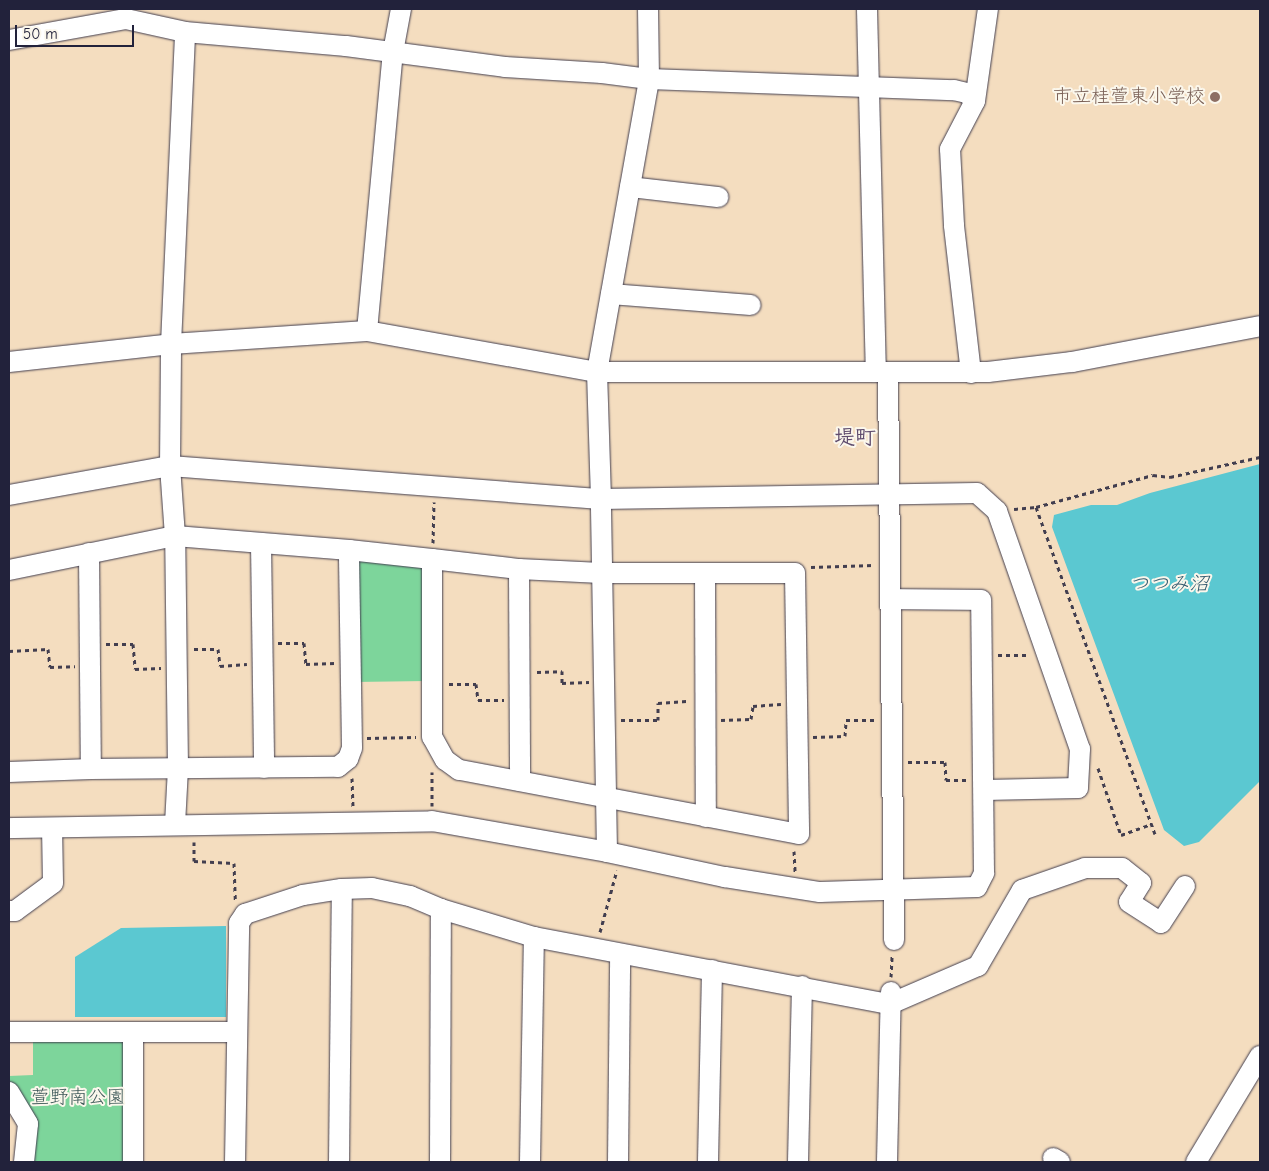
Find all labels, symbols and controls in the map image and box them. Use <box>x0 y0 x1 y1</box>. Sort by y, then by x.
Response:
scale bar <box>18 15 136 47</box>
text: 50 m <box>23 25 58 43</box>
place label: 市立桂萱東小学校 <box>1053 86 1205 108</box>
marker: 市立桂萱東小学校 <box>1209 91 1221 103</box>
district label: 堤町 <box>834 424 876 450</box>
water label: つつみ沼 <box>1129 571 1209 595</box>
park label: 萱野南公園 <box>31 1087 125 1109</box>

